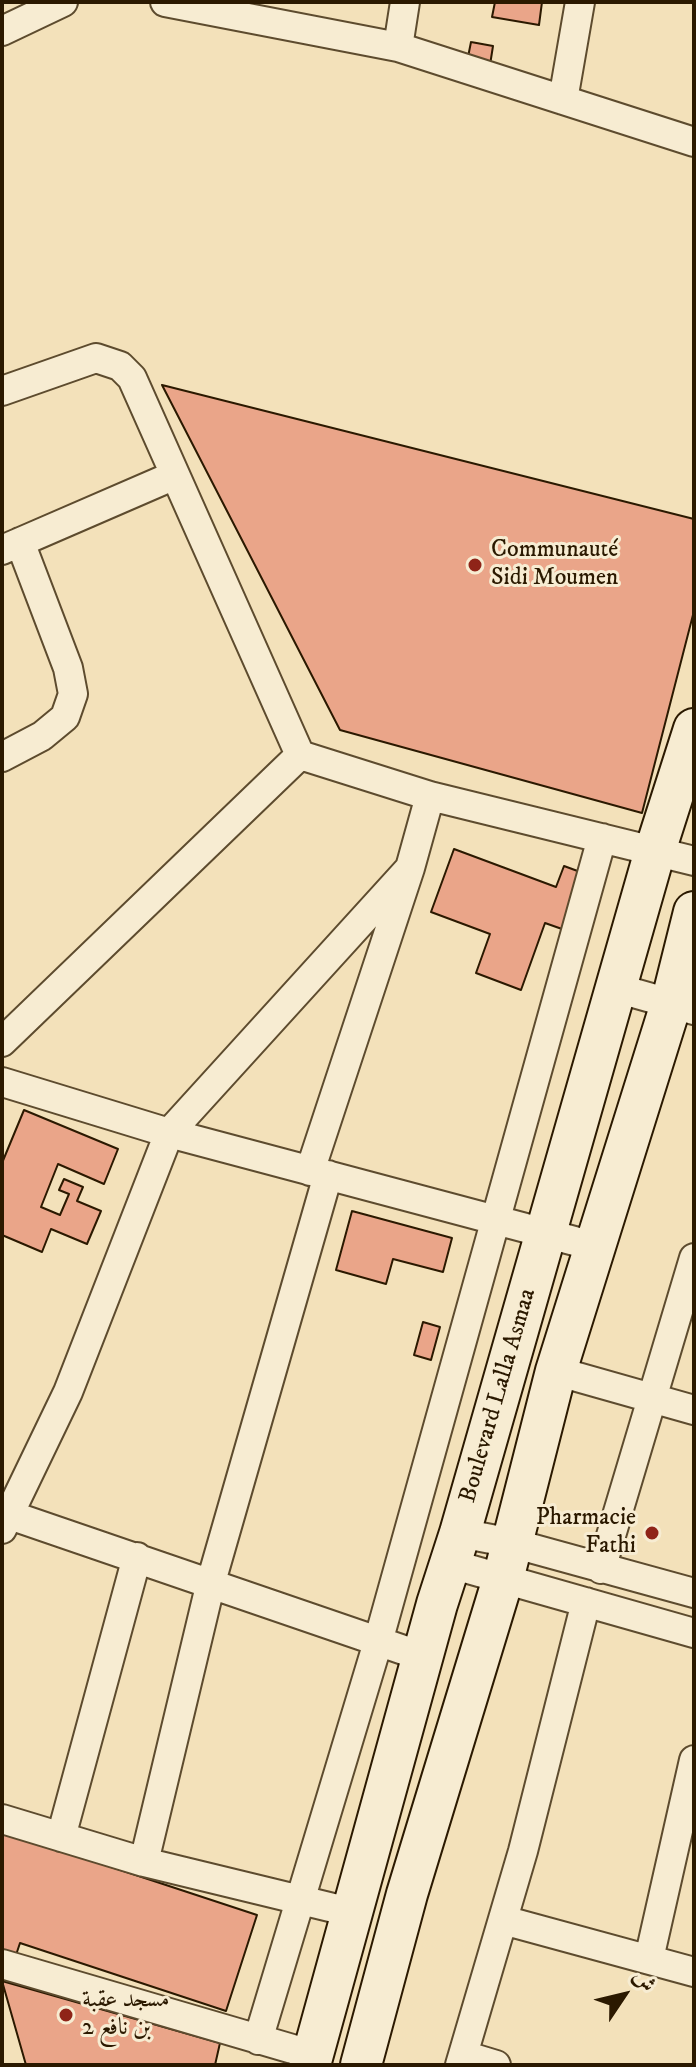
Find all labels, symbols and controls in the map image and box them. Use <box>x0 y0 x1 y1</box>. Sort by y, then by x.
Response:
place label: Communauté Sidi Moumen <box>491 537 618 593</box>
marker: Communauté Sidi Moumen <box>466 556 484 574</box>
street label: Boulevard Lalla Asmaa <box>455 1286 543 1506</box>
place label: Pharmacie Fathi <box>536 1505 636 1561</box>
marker: Pharmacie Fathi <box>643 1524 661 1542</box>
north arrow <box>584 1955 664 2035</box>
text: ش <box>627 1964 661 1998</box>
place label: مسجد عقبة بن نافع 2 <box>82 1987 170 2043</box>
marker: مسجد عقبة بن نافع 2 <box>57 2006 75 2024</box>

